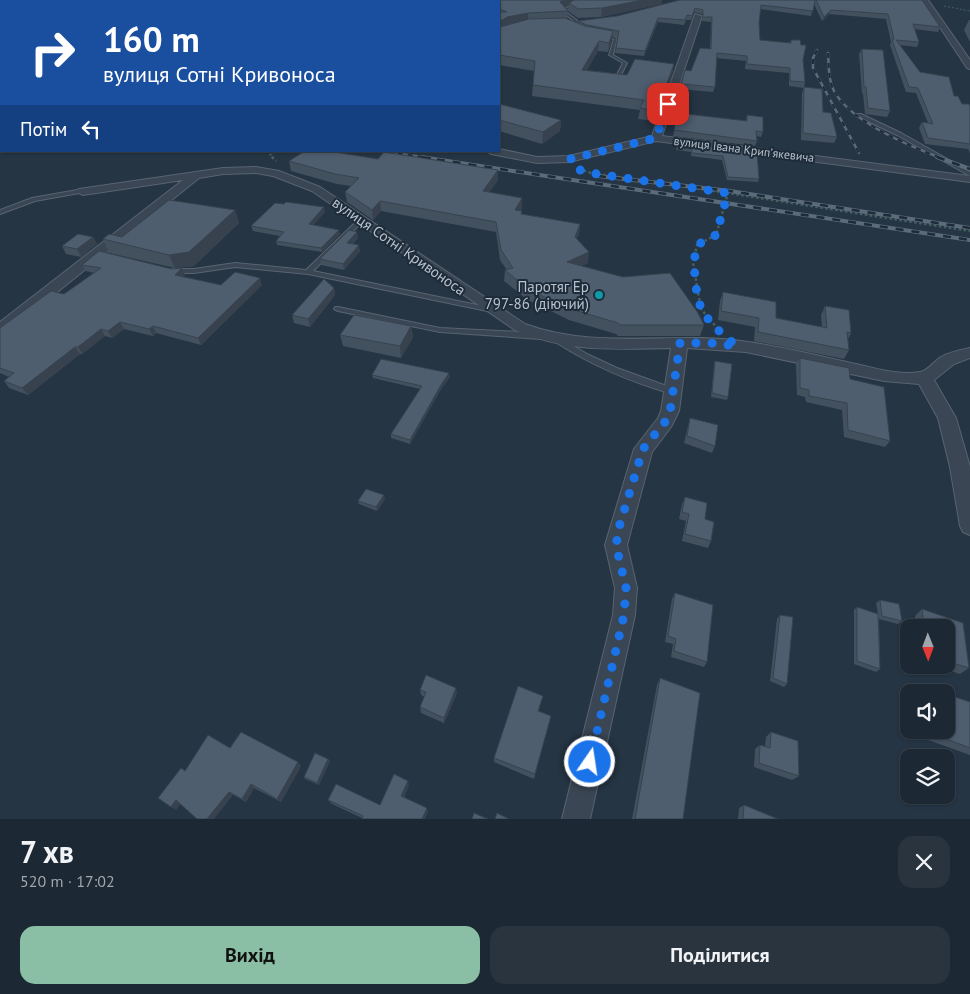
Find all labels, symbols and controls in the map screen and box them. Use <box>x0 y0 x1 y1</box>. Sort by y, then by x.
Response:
text: 160 m <box>103 16 200 62</box>
icon: right <box>20 20 85 85</box>
text: вулиця Сотні Кривоноса <box>103 60 336 88</box>
pin <box>647 83 689 125</box>
icon: arrive <box>654 90 682 118</box>
icon: left <box>77 115 105 143</box>
text: Потім <box>20 117 67 141</box>
street label: вулиця Івана Крипʼякевича <box>673 133 815 165</box>
street label: вулиця Сотні Кривоноса <box>329 193 469 299</box>
place label: Паротяг Ер 797-86 (діючий) <box>485 277 589 313</box>
marker: Паротяг Ер 797-86 (діючий) <box>593 289 605 301</box>
north arrow <box>900 619 955 674</box>
map controls <box>900 619 955 804</box>
button: sound <box>900 684 955 739</box>
position arrow <box>563 735 615 787</box>
button: layers <box>900 749 955 804</box>
text: 7 хв <box>20 832 74 871</box>
button: close <box>898 836 950 888</box>
text: 520 m · 17:02 <box>20 871 115 891</box>
button: Вихід <box>20 926 480 984</box>
button: Поділитися <box>490 926 950 984</box>

